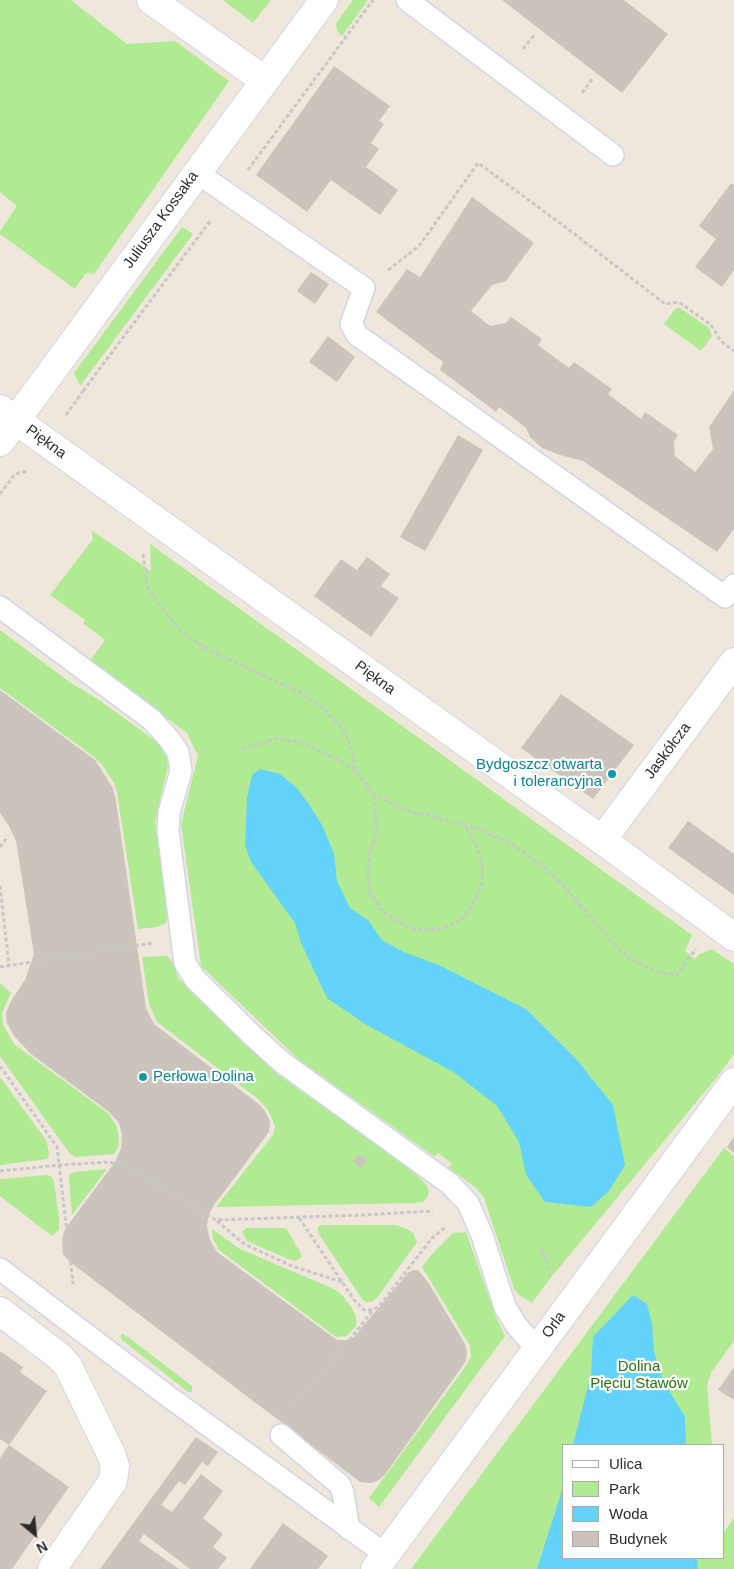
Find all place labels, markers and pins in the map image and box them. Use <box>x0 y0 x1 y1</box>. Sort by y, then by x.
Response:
place label: Bydgoszcz otwarta i tolerancyjna <box>476 756 602 791</box>
marker: Bydgoszcz otwarta i tolerancyjna <box>606 768 618 780</box>
place label: Perłowa Dolina <box>153 1068 254 1086</box>
marker: Perłowa Dolina <box>137 1071 149 1083</box>

